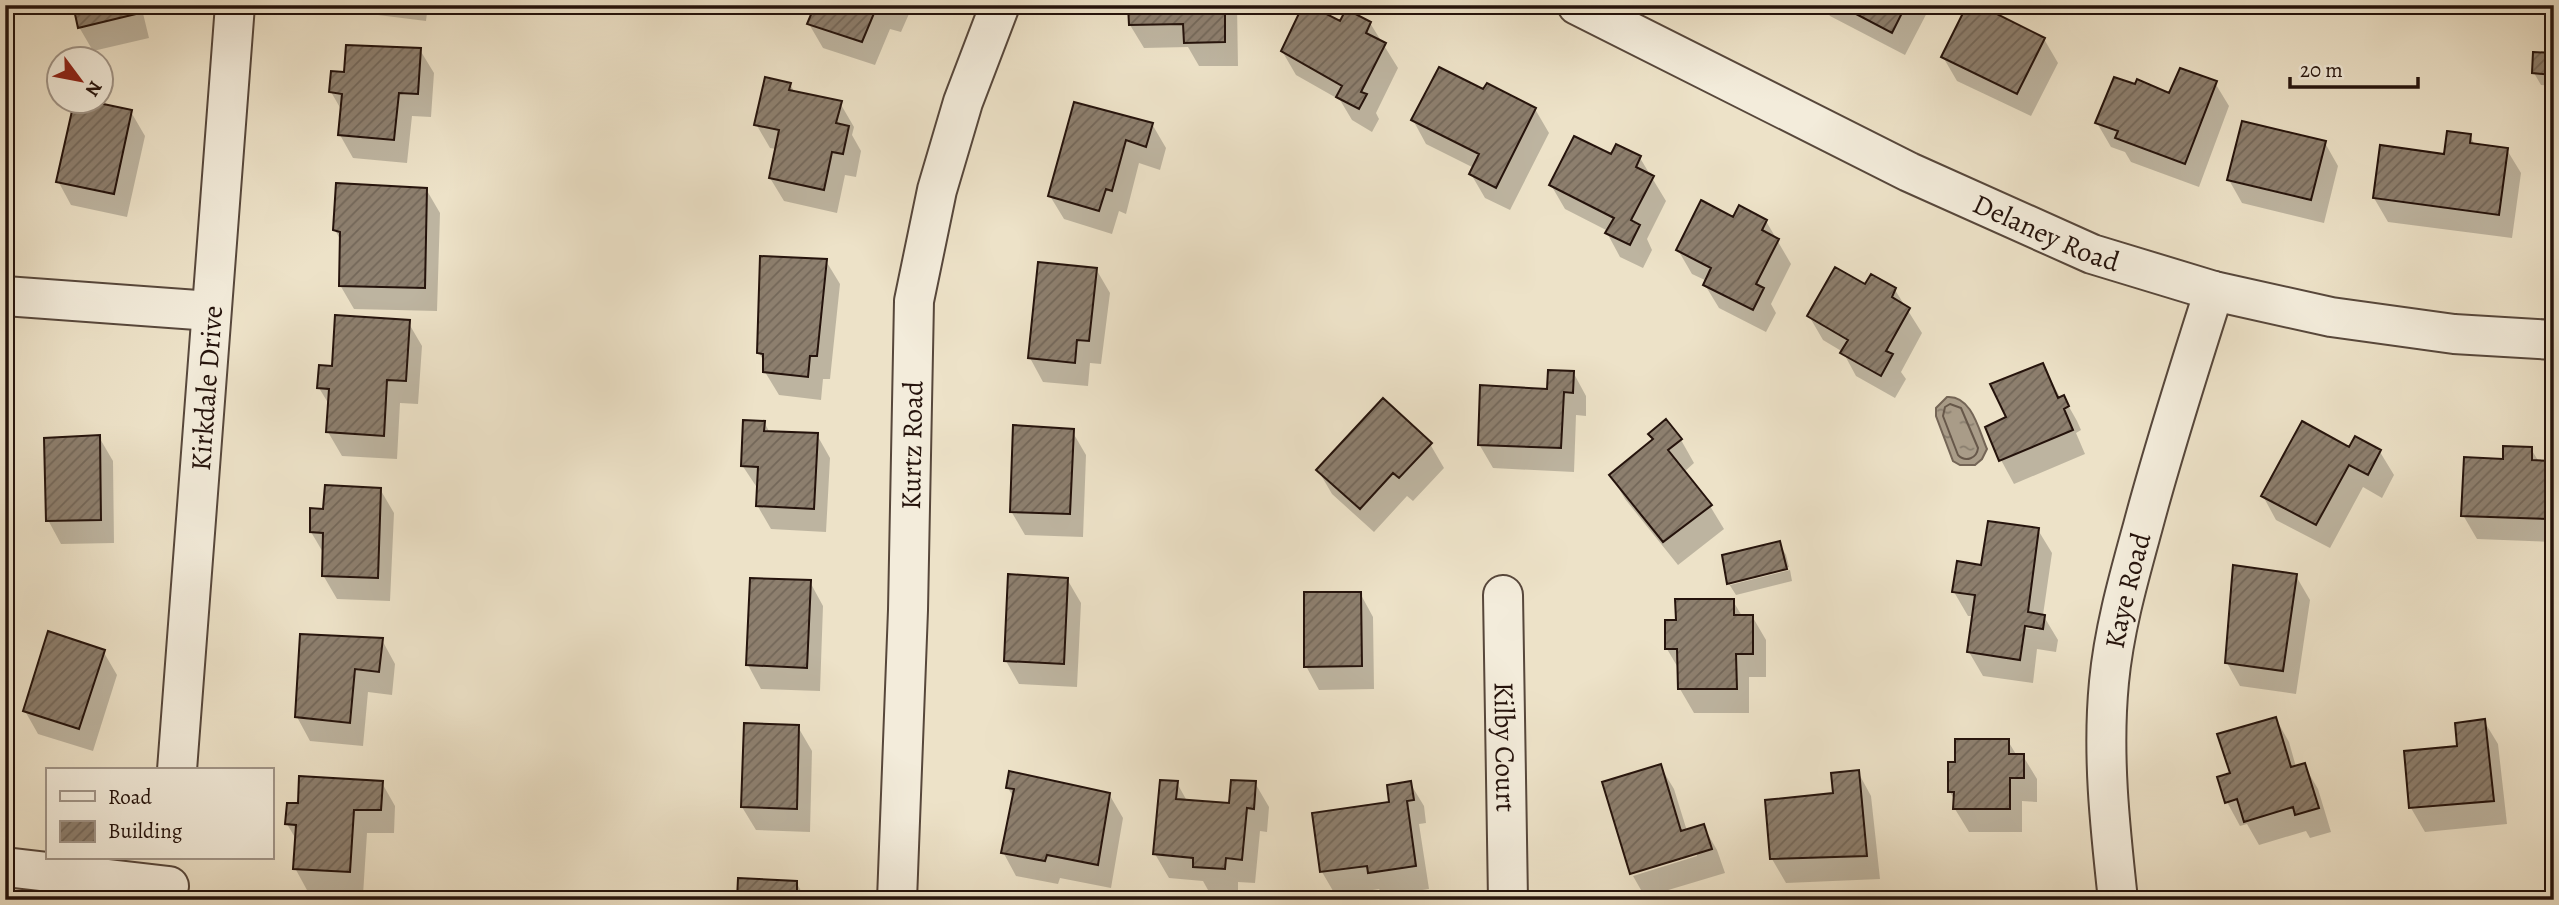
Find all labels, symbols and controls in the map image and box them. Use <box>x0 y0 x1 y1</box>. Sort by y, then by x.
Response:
north arrow <box>46 46 116 116</box>
scale bar <box>2290 46 2417 90</box>
text: 20 m <box>2300 56 2343 84</box>
text: N <box>79 76 108 101</box>
street label: Delaney Road <box>1967 185 2125 282</box>
street label: Kirkdale Drive <box>182 304 232 472</box>
street label: Kurtz Road <box>892 379 932 510</box>
street label: Kaye Road <box>2096 527 2161 652</box>
street label: Kilby Court <box>1484 682 1525 812</box>
legend <box>46 768 273 860</box>
text: Road <box>108 783 152 811</box>
text: Building <box>108 817 183 845</box>

